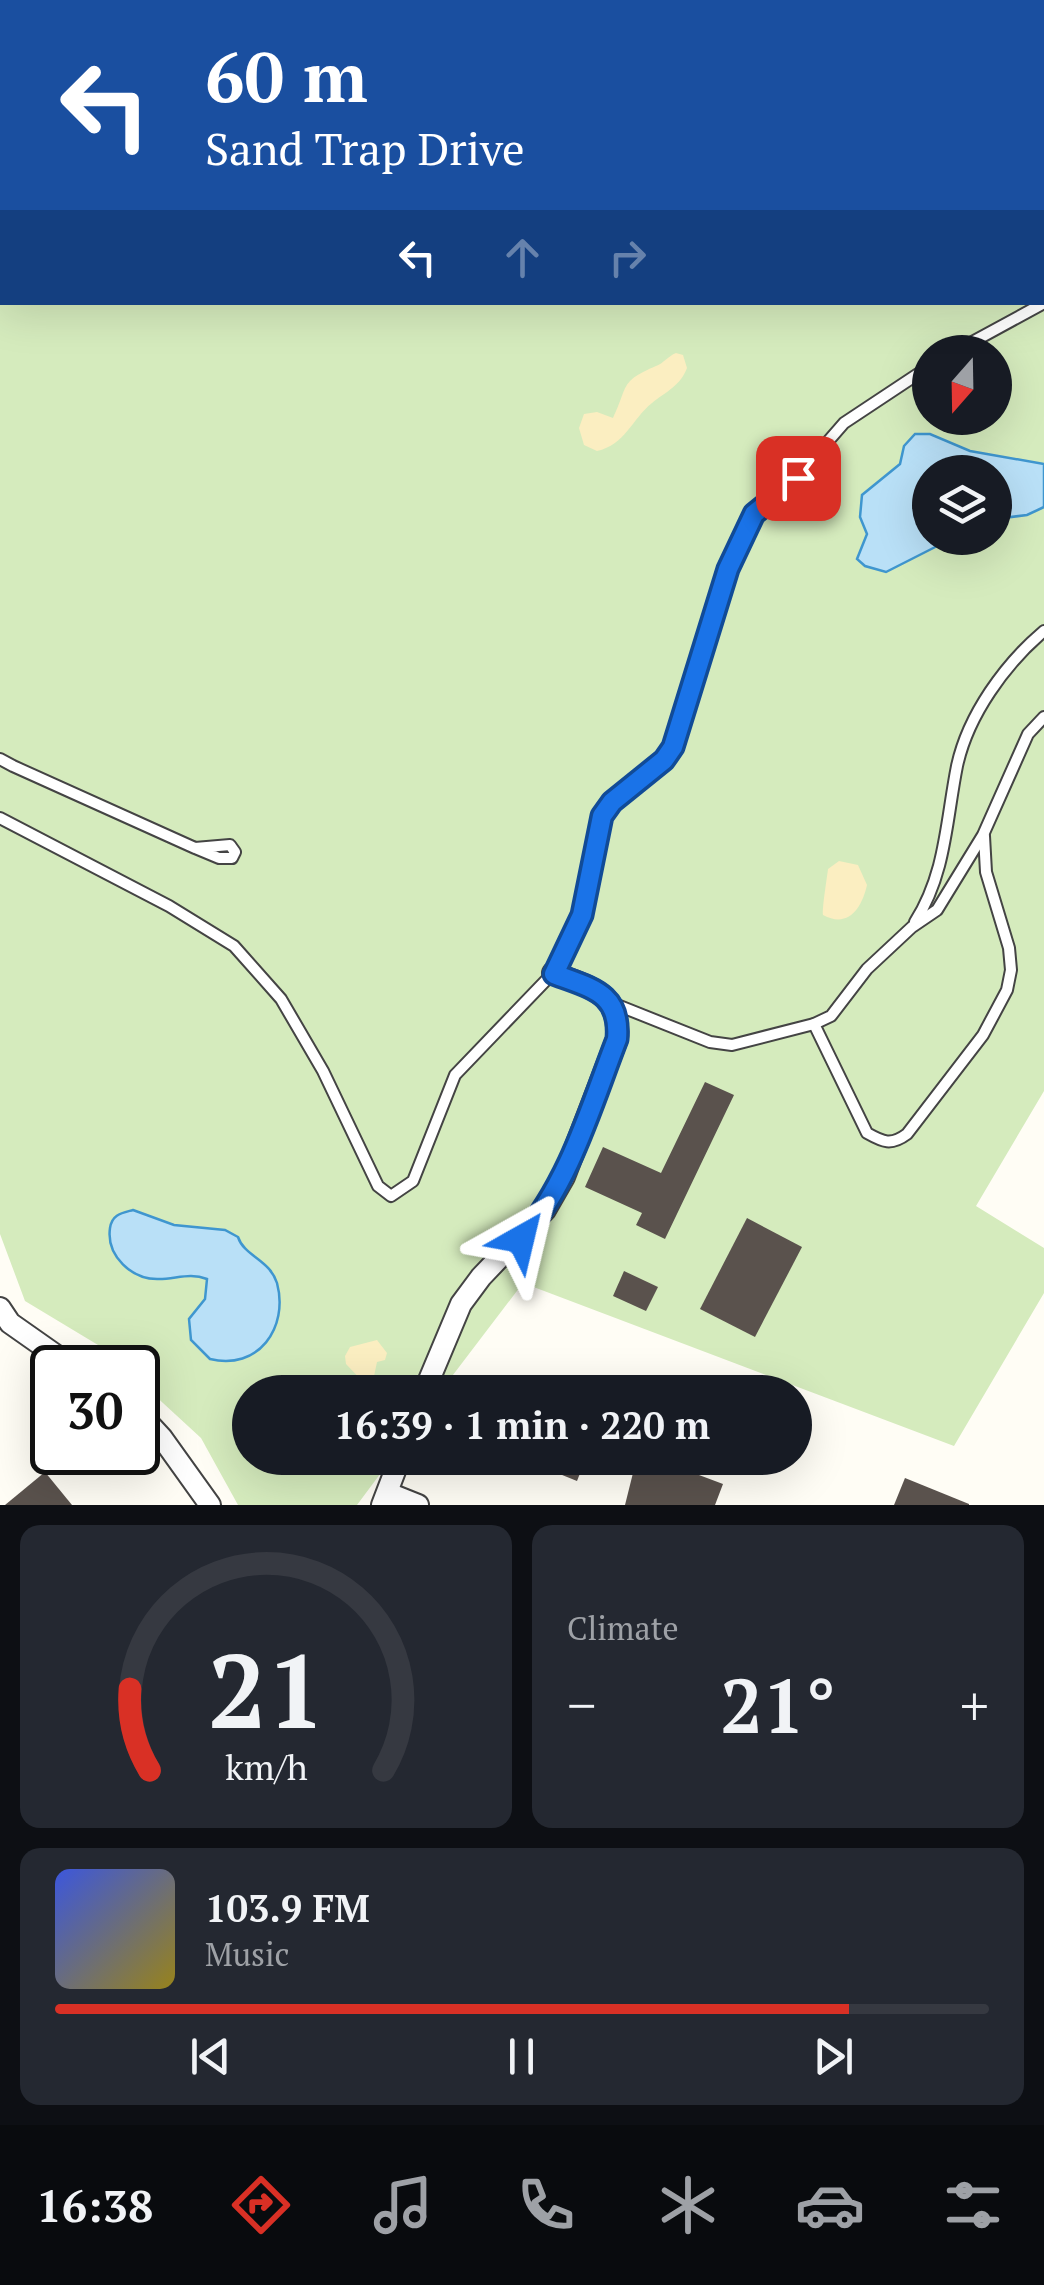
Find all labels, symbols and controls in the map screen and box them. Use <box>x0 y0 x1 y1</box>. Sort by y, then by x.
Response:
text: 60 m <box>205 29 368 122</box>
icon: left <box>40 40 170 170</box>
text: Sand Trap Drive <box>205 118 525 178</box>
icon: left <box>390 230 445 285</box>
icon: ahead <box>495 230 550 285</box>
icon: right <box>600 230 655 285</box>
north arrow <box>912 335 1012 435</box>
map controls <box>912 335 1012 555</box>
pin <box>756 436 841 521</box>
icon: arrive <box>771 451 826 506</box>
button: layers <box>912 455 1012 555</box>
position arrow <box>469 1187 573 1291</box>
speed limit sign: 30 <box>30 1345 160 1475</box>
text: 16:39 · 1 min · 220 m <box>334 1400 710 1450</box>
text: Climate <box>567 1607 679 1649</box>
text: 21 <box>207 1620 325 1758</box>
text: 21° <box>720 1655 836 1754</box>
text: − <box>567 1668 596 1741</box>
text: + <box>960 1668 989 1741</box>
text: km/h <box>225 1743 307 1790</box>
text: 103.9 FM <box>205 1883 370 1933</box>
text: Music <box>205 1933 290 1975</box>
icon: previous <box>183 2029 238 2084</box>
icon: pause <box>494 2029 549 2084</box>
icon: next <box>806 2029 861 2084</box>
icon: directions <box>226 2170 296 2240</box>
icon: music <box>368 2170 438 2240</box>
icon: phone <box>511 2170 581 2240</box>
icon: climate <box>653 2170 723 2240</box>
icon: car <box>795 2170 865 2240</box>
icon: filters <box>938 2170 1008 2240</box>
text: 16:38 <box>36 2175 153 2235</box>

